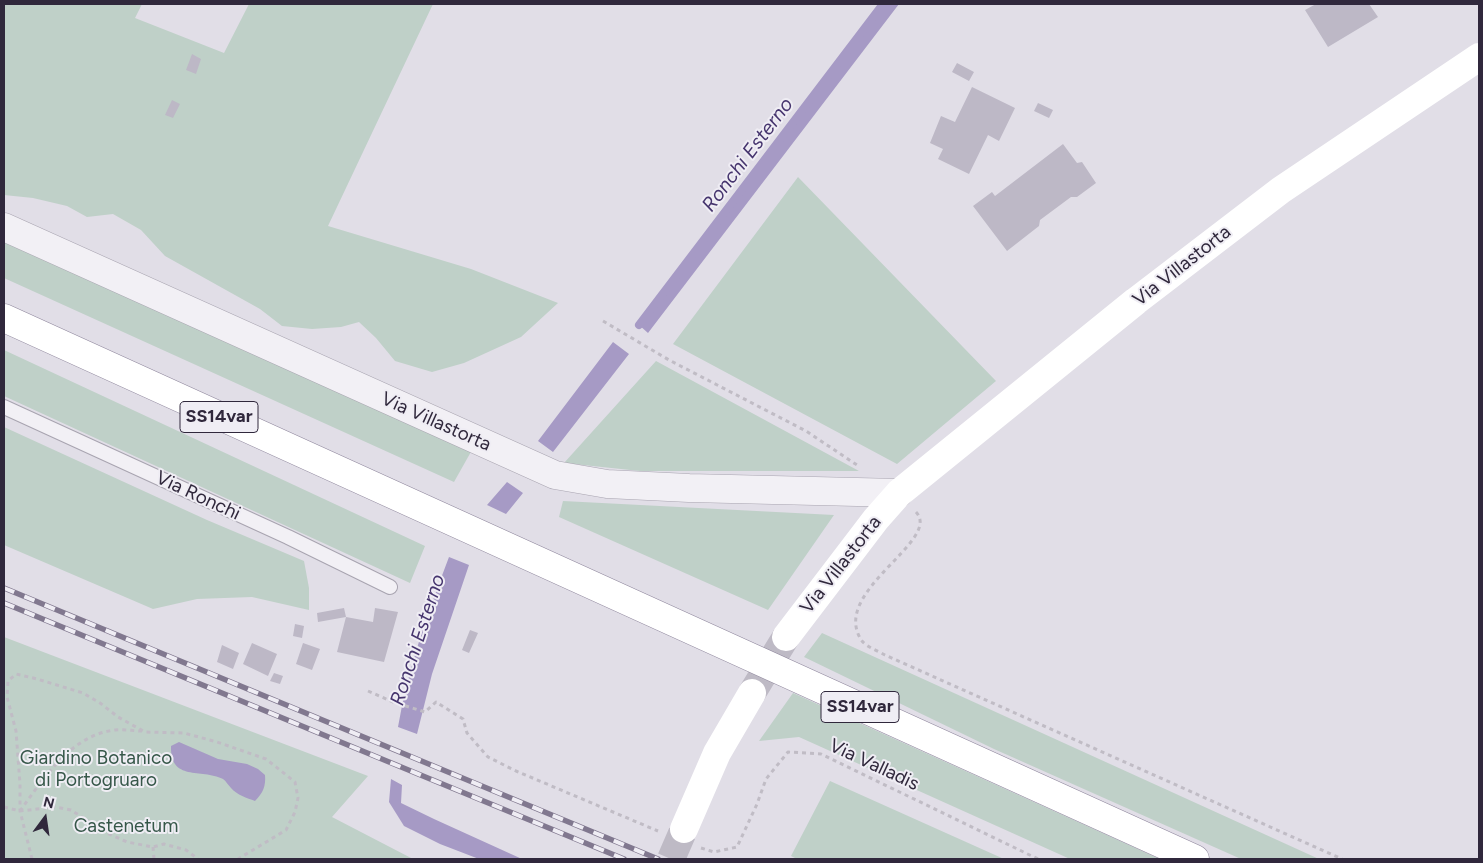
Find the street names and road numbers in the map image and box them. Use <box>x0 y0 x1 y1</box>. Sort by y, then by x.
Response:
street label: Via Villastorta <box>1129 221 1235 311</box>
street label: Via Villastorta <box>378 388 494 456</box>
road number: SS14var <box>180 402 258 432</box>
street label: Via Ronchi <box>152 466 244 526</box>
street label: Via Villastorta <box>796 512 886 618</box>
road number: SS14var <box>821 692 899 722</box>
street label: Via Valladis <box>825 734 923 796</box>

